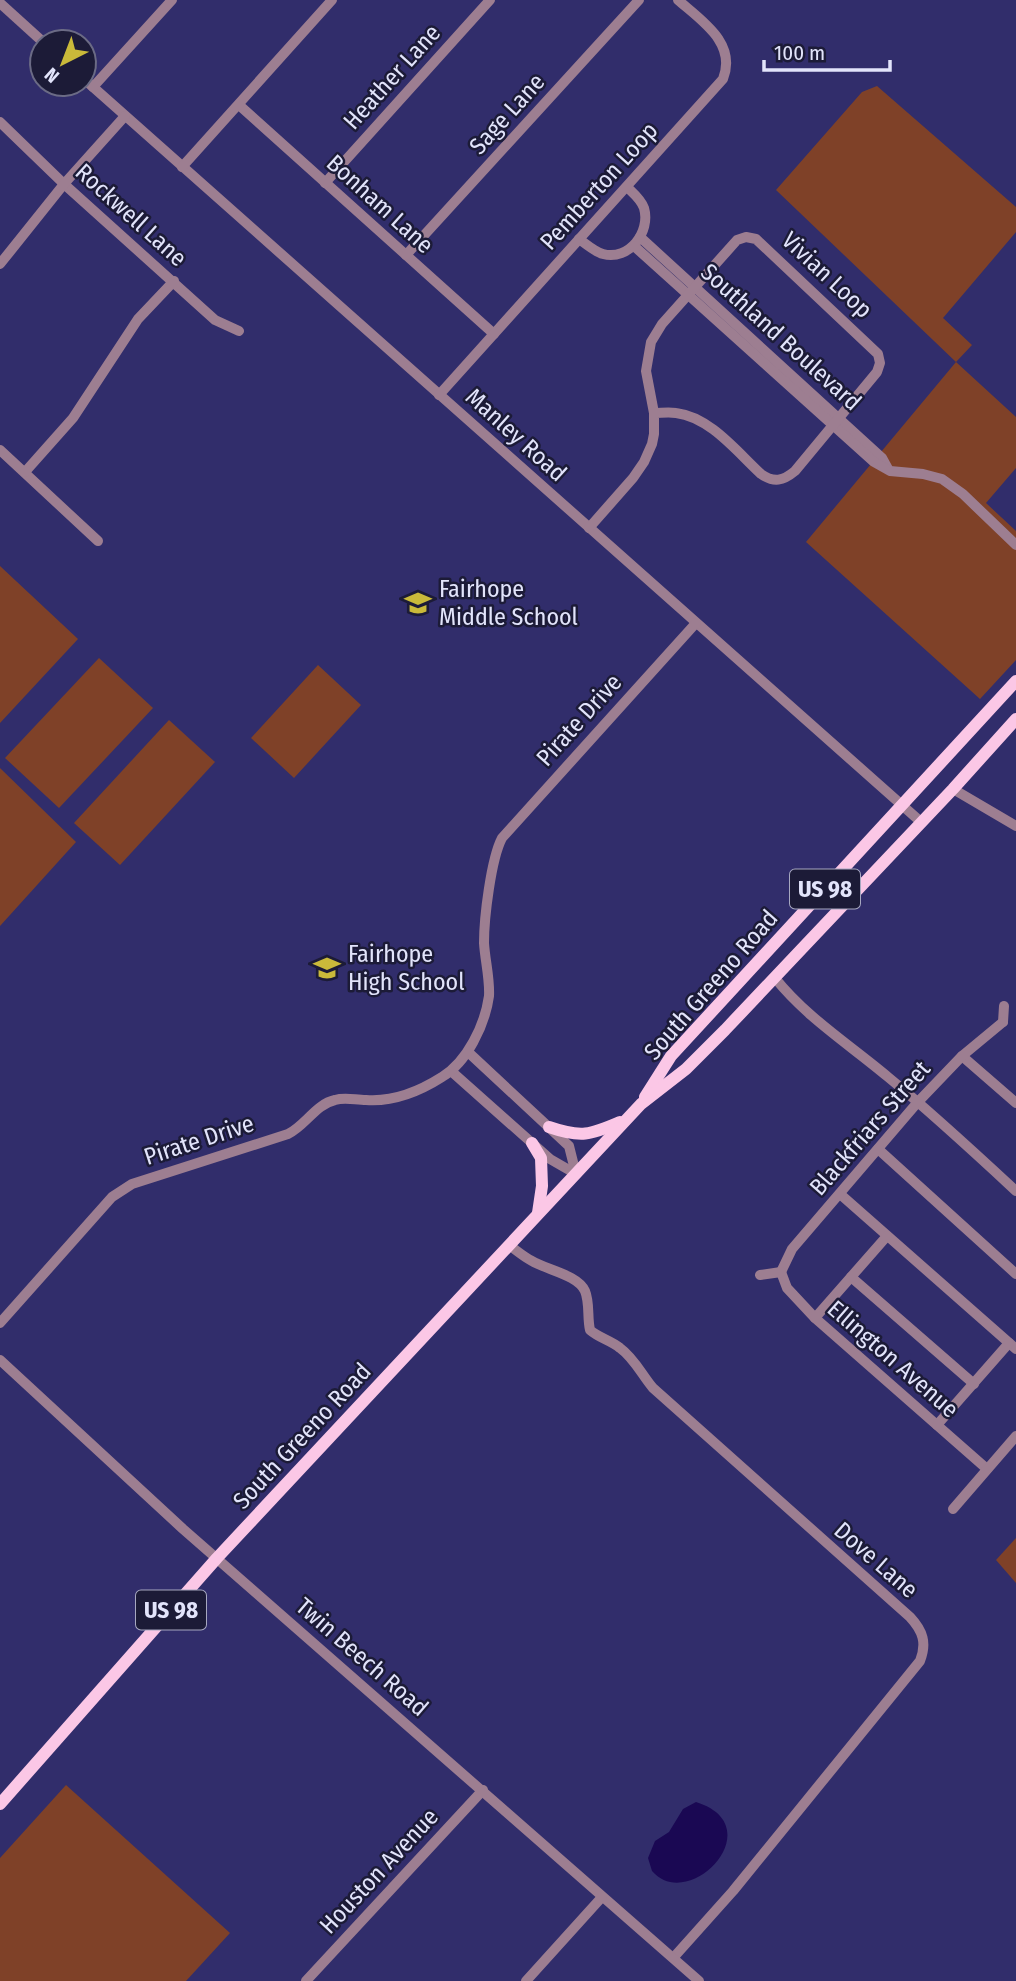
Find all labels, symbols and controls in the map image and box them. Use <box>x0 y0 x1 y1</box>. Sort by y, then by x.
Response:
street label: Heather Lane <box>338 19 446 135</box>
north arrow <box>28 28 98 98</box>
scale bar <box>764 28 890 72</box>
text: 100 m <box>774 40 825 66</box>
text: N <box>40 63 64 88</box>
street label: Sage Lane <box>464 68 550 160</box>
street label: Pemberton Loop <box>535 117 663 255</box>
street label: Bonham Lane <box>321 149 439 259</box>
street label: Rockwell Lane <box>70 158 192 272</box>
street label: Vivian Loop <box>776 226 878 324</box>
street label: Southland Boulevard <box>695 258 867 416</box>
street label: Manley Road <box>460 383 572 487</box>
place label: Fairhope Middle School <box>439 575 578 631</box>
school or university icon: Fairhope Middle School <box>403 588 433 618</box>
street label: Pirate Drive <box>531 668 627 772</box>
road number: US 98 <box>790 870 860 908</box>
street label: South Greeno Road <box>638 904 784 1066</box>
place label: Fairhope High School <box>348 940 465 996</box>
school or university icon: Fairhope High School <box>312 953 342 983</box>
street label: Blackfriars Street <box>804 1055 936 1201</box>
street label: Pirate Drive <box>141 1109 257 1171</box>
street label: Ellington Avenue <box>822 1295 964 1423</box>
street label: South Greeno Road <box>227 1357 377 1515</box>
street label: Dove Lane <box>829 1516 923 1604</box>
road number: US 98 <box>136 1590 206 1630</box>
street label: Twin Beech Road <box>290 1592 434 1722</box>
street label: Houston Avenue <box>314 1803 444 1939</box>

